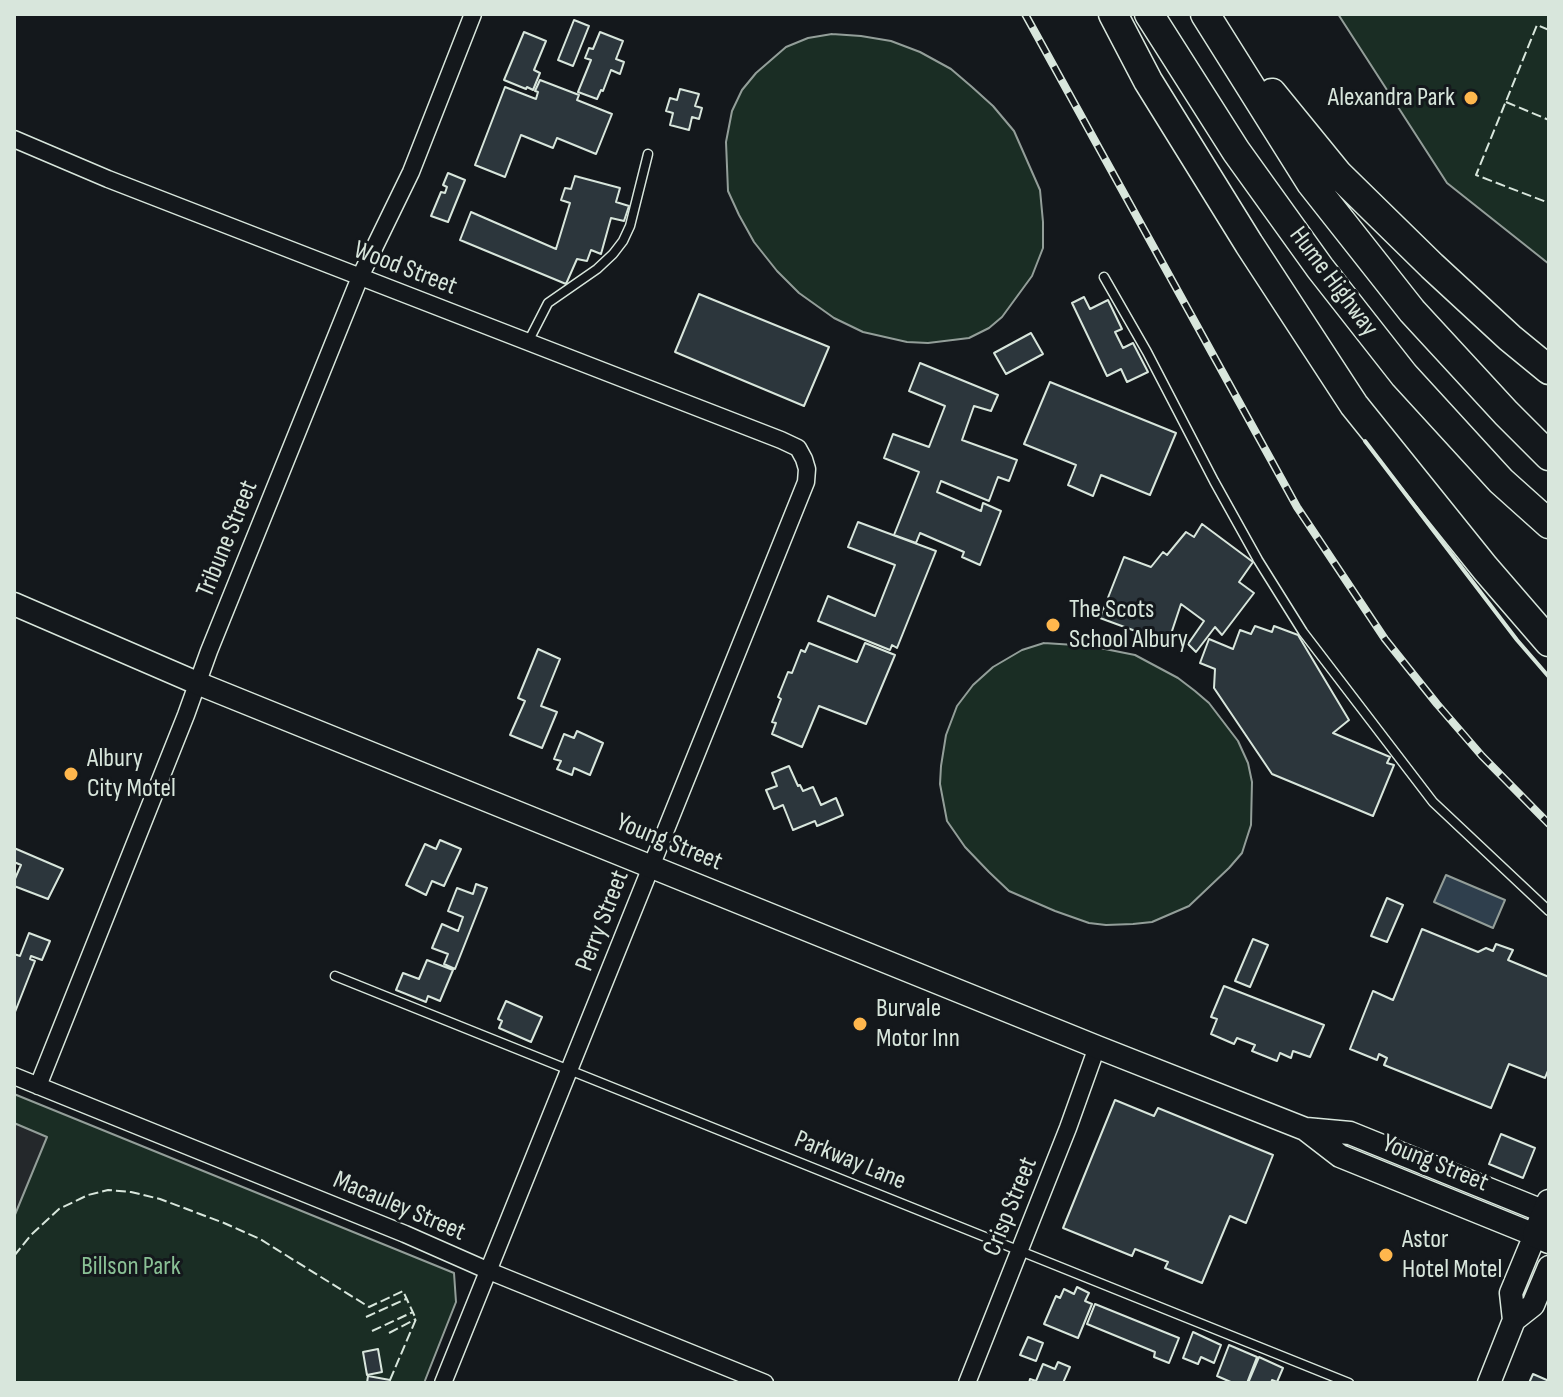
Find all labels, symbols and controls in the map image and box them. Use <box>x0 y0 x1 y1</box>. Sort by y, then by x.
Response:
place label: Alexandra Park <box>1328 82 1455 114</box>
marker: Alexandra Park <box>1462 89 1480 107</box>
street label: Hume Highway <box>1282 221 1384 343</box>
street label: Wood Street <box>349 235 461 303</box>
street label: Tribune Street <box>190 476 266 602</box>
place label: The Scots School Albury <box>1069 594 1188 656</box>
marker: The Scots School Albury <box>1044 616 1062 634</box>
place label: Albury City Motel <box>87 743 176 804</box>
marker: Albury City Motel <box>62 765 80 783</box>
street label: Young Street <box>611 808 727 878</box>
street label: Perry Street <box>570 866 636 976</box>
place label: Burvale Motor Inn <box>876 993 960 1054</box>
marker: Burvale Motor Inn <box>851 1015 869 1033</box>
street label: Parkway Lane <box>790 1125 910 1197</box>
street label: Young Street <box>1377 1129 1493 1199</box>
street label: Crisp Street <box>977 1153 1045 1261</box>
street label: Macauley Street <box>328 1165 470 1249</box>
place label: Astor Hotel Motel <box>1402 1224 1502 1286</box>
marker: Astor Hotel Motel <box>1377 1246 1395 1264</box>
park label: Billson Park <box>81 1251 181 1283</box>

